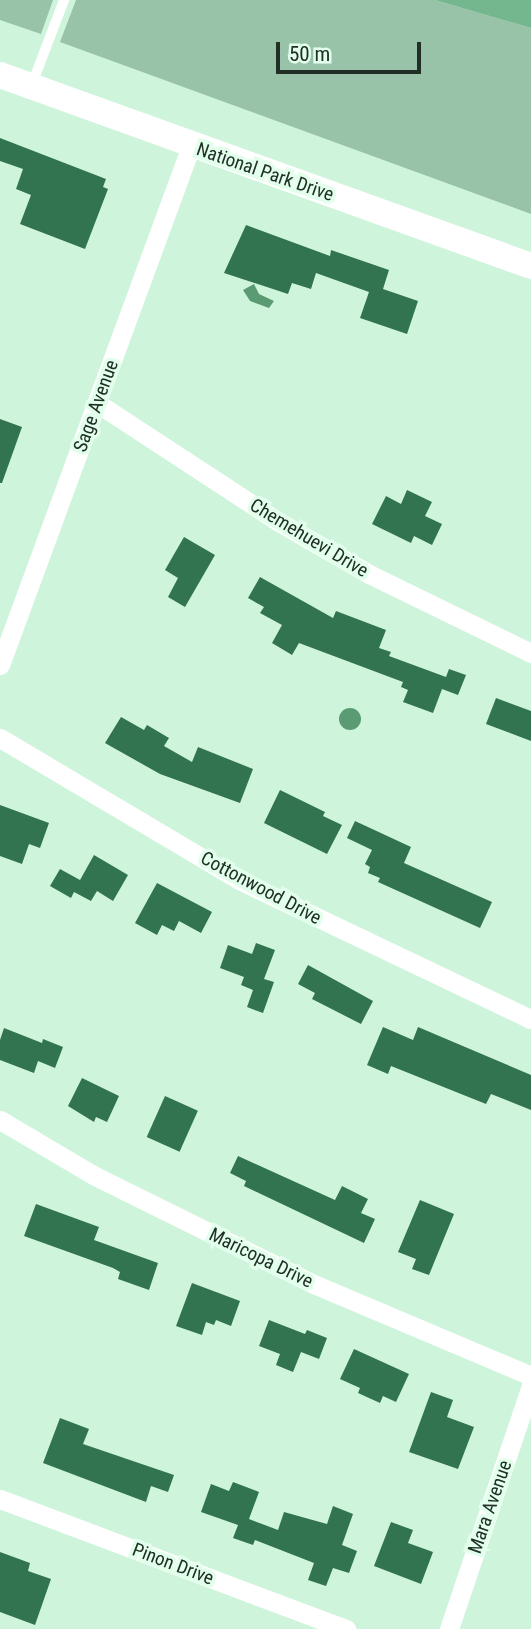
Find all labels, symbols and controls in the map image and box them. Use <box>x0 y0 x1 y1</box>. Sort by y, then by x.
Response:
scale bar <box>279 28 424 72</box>
text: 50 m <box>289 42 330 66</box>
street label: National Park Drive <box>193 138 337 206</box>
street label: Sage Avenue <box>69 357 123 455</box>
street label: Chemehuevi Drive <box>246 494 372 582</box>
street label: Cottonwood Drive <box>197 847 325 929</box>
street label: Maricopa Drive <box>205 1223 317 1293</box>
street label: Mara Avenue <box>463 1457 517 1557</box>
street label: Pinon Drive <box>129 1538 217 1590</box>

